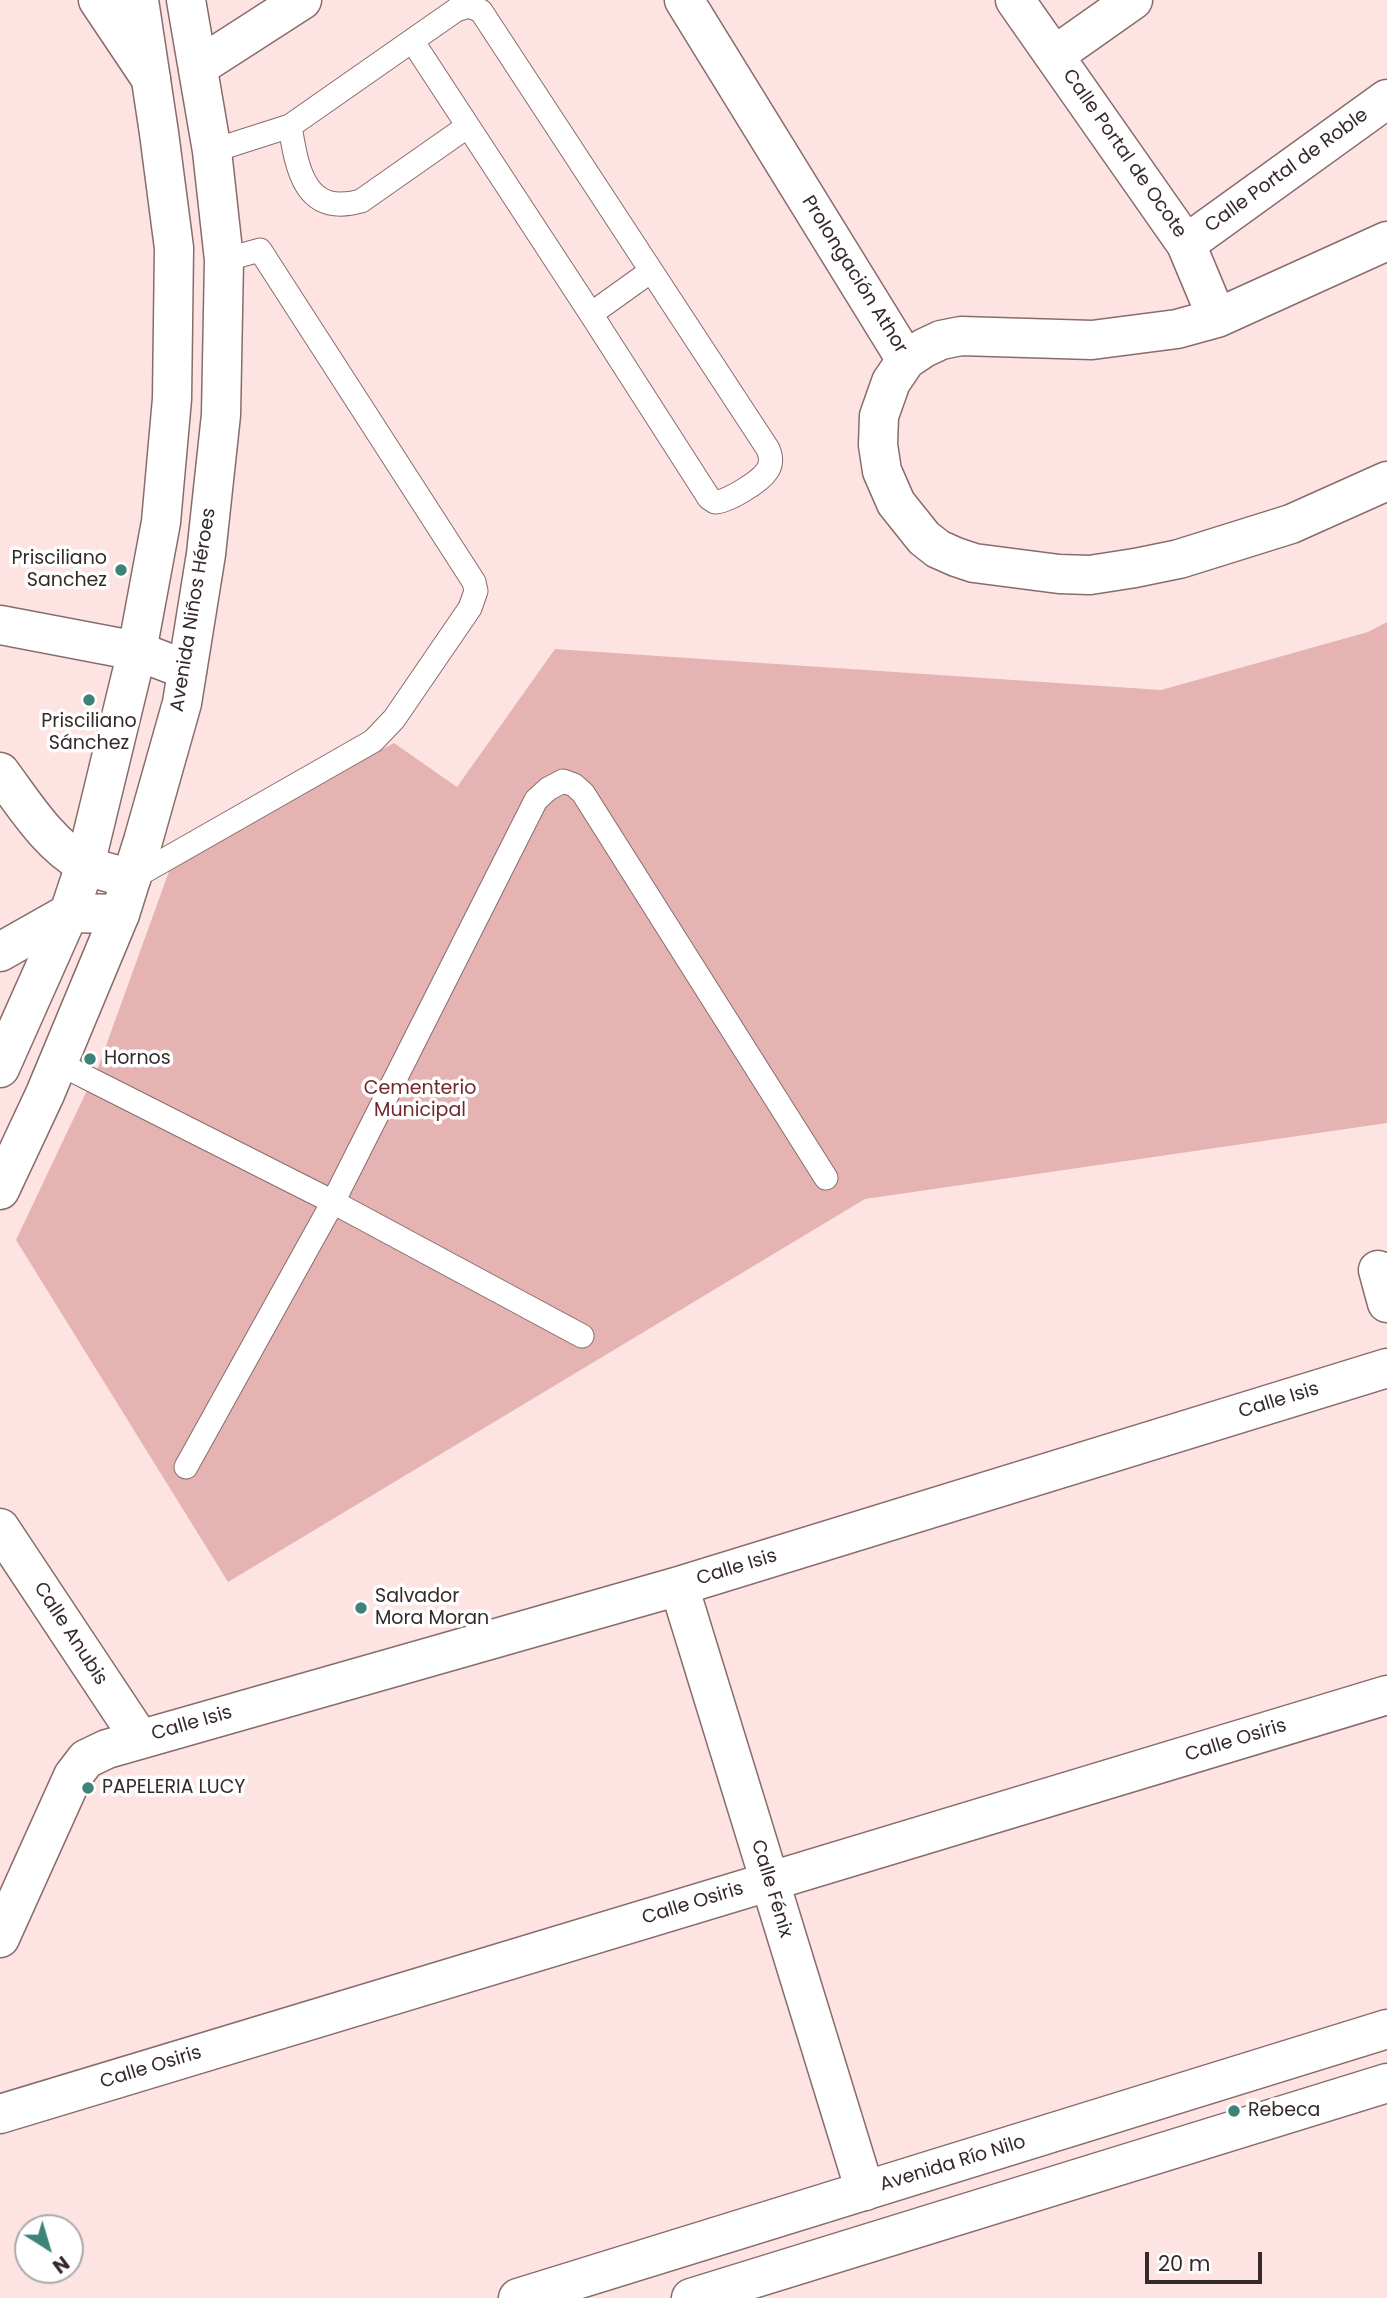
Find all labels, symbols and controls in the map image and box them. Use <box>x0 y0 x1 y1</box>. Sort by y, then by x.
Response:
street label: Calle Portal de Ocote <box>1057 65 1191 243</box>
street label: Calle Portal de Roble <box>1201 104 1373 238</box>
street label: Prolongación Athor <box>796 192 912 358</box>
street label: Avenida Niños Héroes <box>167 506 221 714</box>
place label: Prisciliano Sanchez <box>12 548 107 592</box>
marker: Prisciliano Sanchez <box>113 562 129 578</box>
marker: Prisciliano Sánchez <box>81 692 97 708</box>
place label: Prisciliano Sánchez <box>41 711 137 755</box>
place label: Hornos <box>104 1048 171 1070</box>
marker: Hornos <box>82 1051 98 1067</box>
park label: Cementerio Municipal <box>364 1078 476 1122</box>
street label: Calle Isis <box>1236 1378 1322 1424</box>
street label: Calle Isis <box>694 1545 780 1591</box>
street label: Calle Anubis <box>28 1578 112 1690</box>
place label: Salvador Mora Moran <box>375 1586 489 1630</box>
marker: Salvador Mora Moran <box>353 1600 369 1616</box>
street label: Calle Isis <box>149 1702 235 1746</box>
street label: Calle Osiris <box>1183 1715 1289 1767</box>
place label: PAPELERIA LUCY <box>102 1777 245 1799</box>
marker: PAPELERIA LUCY <box>80 1780 96 1796</box>
street label: Calle Fénix <box>745 1837 797 1941</box>
street label: Calle Osiris <box>640 1878 746 1930</box>
street label: Calle Osiris <box>98 2042 204 2094</box>
place label: Rebeca <box>1248 2100 1320 2122</box>
marker: Rebeca <box>1226 2103 1242 2119</box>
street label: Avenida Río Nilo <box>877 2131 1029 2197</box>
north arrow <box>14 2214 84 2284</box>
scale bar <box>1149 2238 1266 2282</box>
text: N <box>47 2249 75 2280</box>
text: 20 m <box>1158 2249 1211 2278</box>

